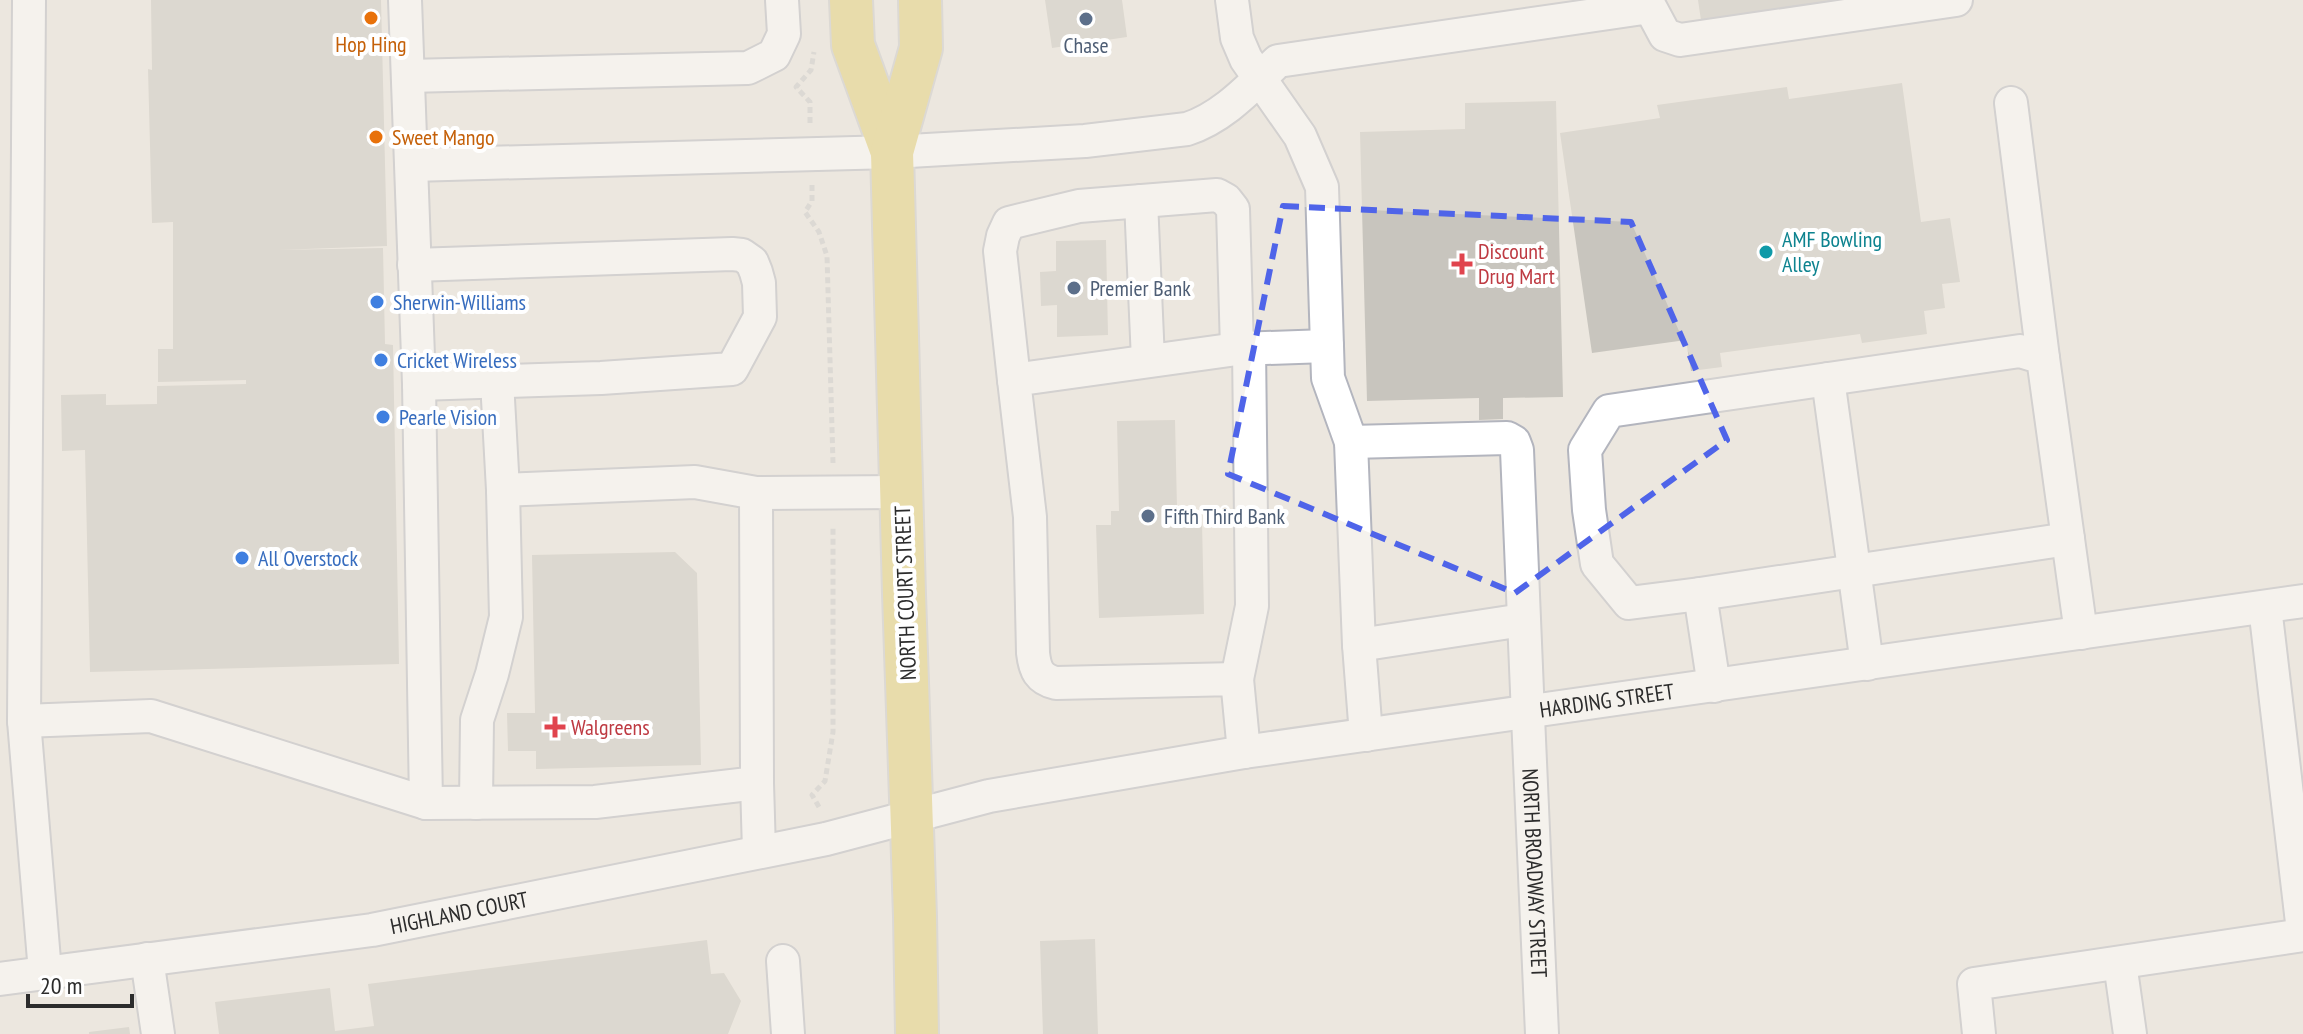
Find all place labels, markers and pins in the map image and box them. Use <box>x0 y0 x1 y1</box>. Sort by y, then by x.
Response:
marker: Hop Hing <box>362 9 380 27</box>
marker: Chase <box>1077 10 1095 28</box>
place label: Hop Hing <box>335 30 407 58</box>
place label: Chase <box>1063 31 1109 59</box>
place label: Sweet Mango <box>392 123 494 151</box>
marker: Sweet Mango <box>367 128 385 146</box>
place label: AMF Bowling Alley <box>1782 225 1882 278</box>
place label: Discount Drug Mart <box>1478 237 1555 290</box>
marker: AMF Bowling Alley <box>1757 243 1775 261</box>
marker: Discount Drug Mart <box>1453 255 1471 273</box>
place label: Premier Bank <box>1090 274 1191 302</box>
marker: Premier Bank <box>1065 279 1083 297</box>
place label: Sherwin-Williams <box>393 288 526 316</box>
marker: Sherwin-Williams <box>368 293 386 311</box>
place label: Cricket Wireless <box>397 346 517 374</box>
marker: Cricket Wireless <box>372 351 390 369</box>
place label: Pearle Vision <box>399 403 497 431</box>
marker: Pearle Vision <box>374 408 392 426</box>
place label: Fifth Third Bank <box>1164 502 1285 530</box>
marker: Fifth Third Bank <box>1139 507 1157 525</box>
place label: All Overstock <box>258 544 358 572</box>
marker: All Overstock <box>233 549 251 567</box>
place label: Walgreens <box>571 713 650 741</box>
marker: Walgreens <box>546 718 564 736</box>

